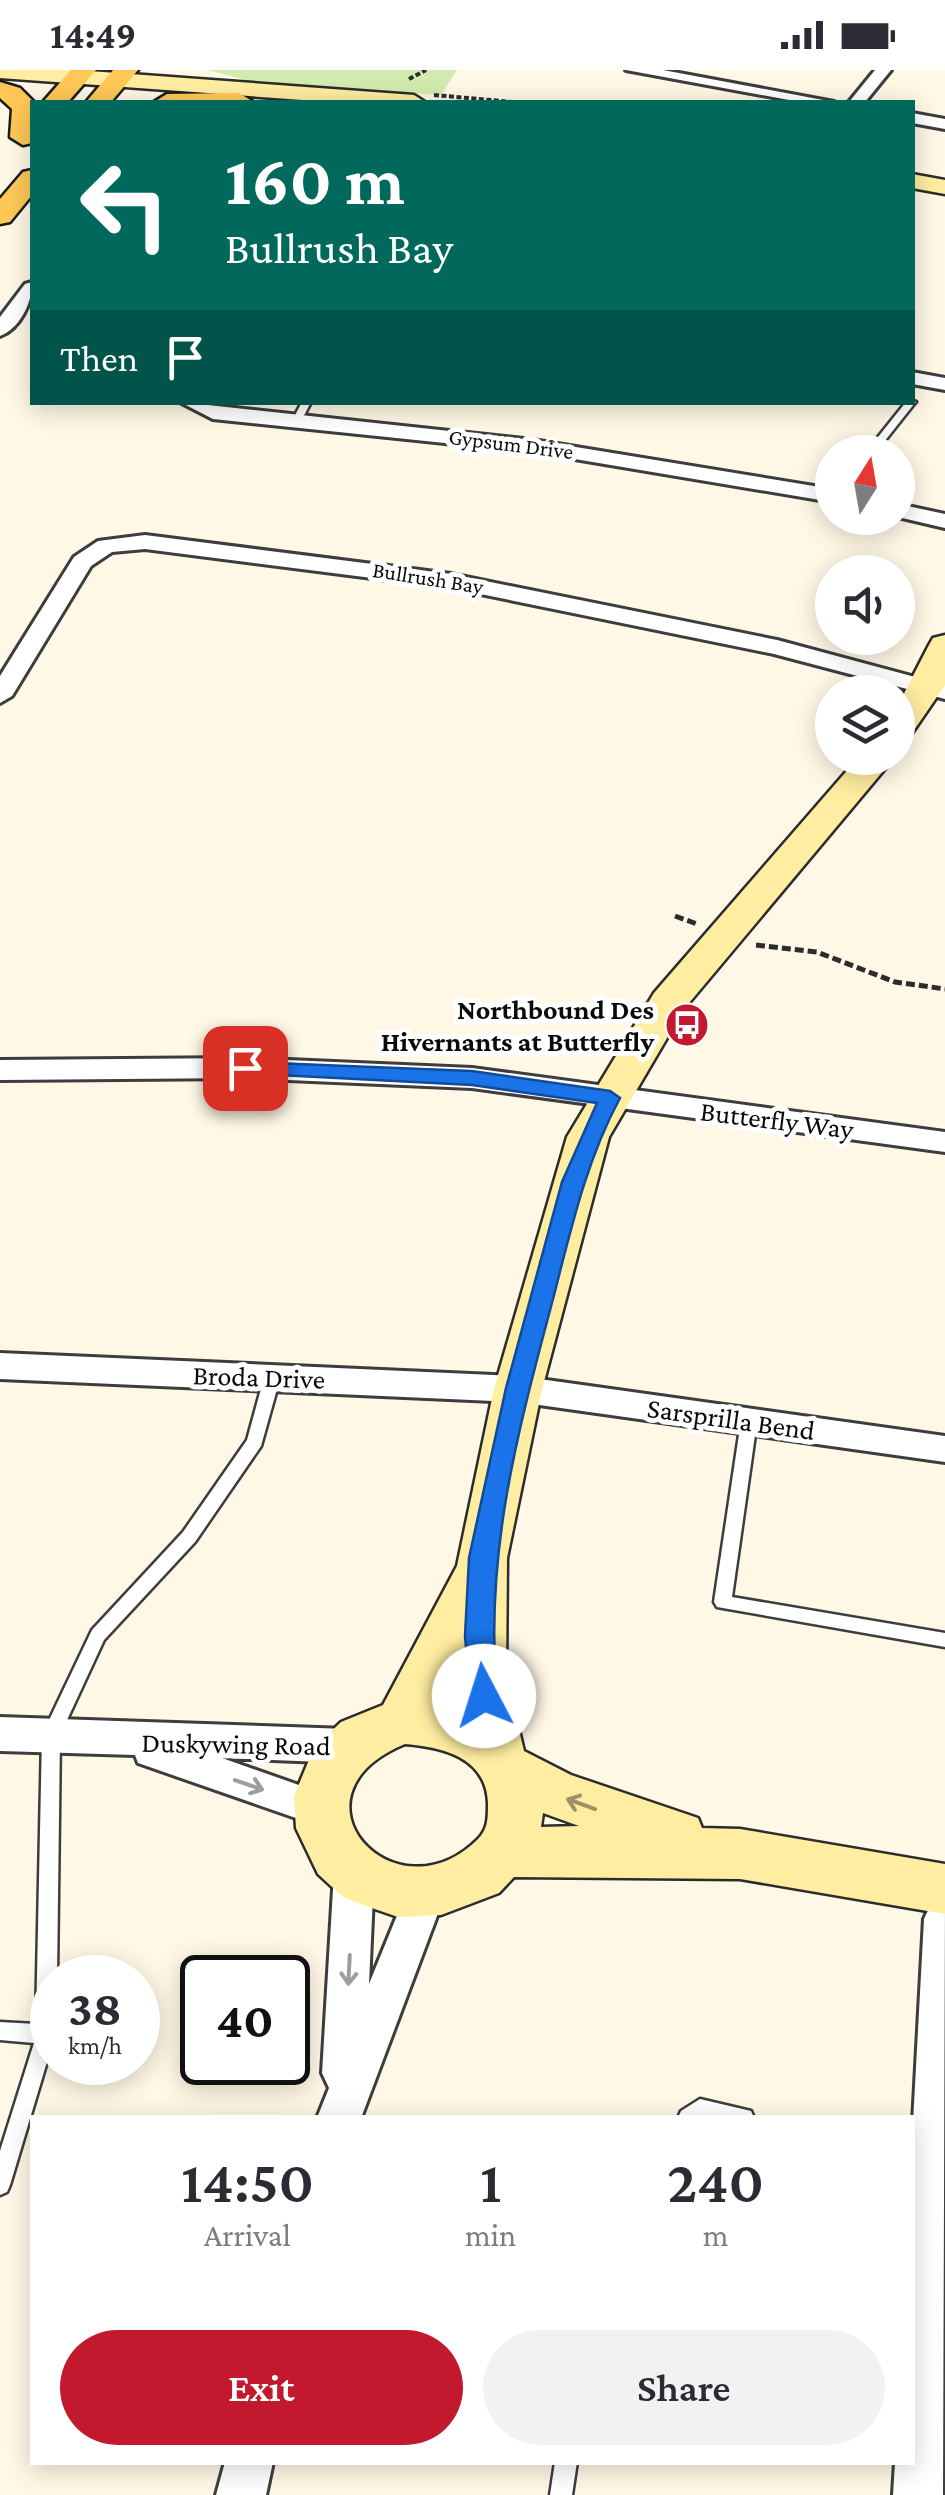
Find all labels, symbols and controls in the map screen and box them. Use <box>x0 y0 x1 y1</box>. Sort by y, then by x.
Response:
text: 14:49 <box>50 14 136 56</box>
icon: left <box>60 140 190 270</box>
text: 160 m <box>225 141 405 219</box>
text: Bullrush Bay <box>225 223 453 273</box>
icon: arrive <box>158 330 213 385</box>
text: Then <box>60 337 138 379</box>
street label: Gypsum Drive <box>447 424 575 464</box>
north arrow <box>815 435 915 535</box>
map controls <box>815 435 915 775</box>
button: sound <box>815 555 915 655</box>
street label: Bullrush Bay <box>371 557 486 599</box>
button: layers <box>815 675 915 775</box>
place label: Northbound Des Hivernants at Butterfly <box>381 994 654 1057</box>
bus stop icon: Northbound Des Hivernants at Butterfly <box>664 1002 710 1048</box>
pin <box>203 1026 288 1111</box>
icon: arrive <box>218 1041 273 1096</box>
street label: Butterfly Way <box>699 1095 857 1145</box>
street label: Broda Drive <box>192 1359 326 1395</box>
street label: Sarsprilla Bend <box>645 1392 817 1446</box>
position arrow <box>432 1644 536 1748</box>
street label: Duskywing Road <box>141 1727 331 1761</box>
one-way arrow <box>232 1777 264 1795</box>
one-way arrow <box>566 1794 597 1812</box>
one-way arrow <box>339 1954 358 1986</box>
speed limit sign: 40 <box>180 1955 310 2085</box>
text: 38 <box>68 1980 122 2036</box>
text: km/h <box>68 2032 122 2059</box>
text: 14:50 <box>181 2148 314 2215</box>
text: 1 <box>480 2148 501 2215</box>
text: 240 <box>667 2148 764 2215</box>
text: Arrival <box>204 2217 291 2253</box>
text: min <box>465 2217 516 2253</box>
text: m <box>703 2217 728 2253</box>
button: Exit <box>60 2330 463 2445</box>
button: Share <box>483 2330 885 2445</box>

